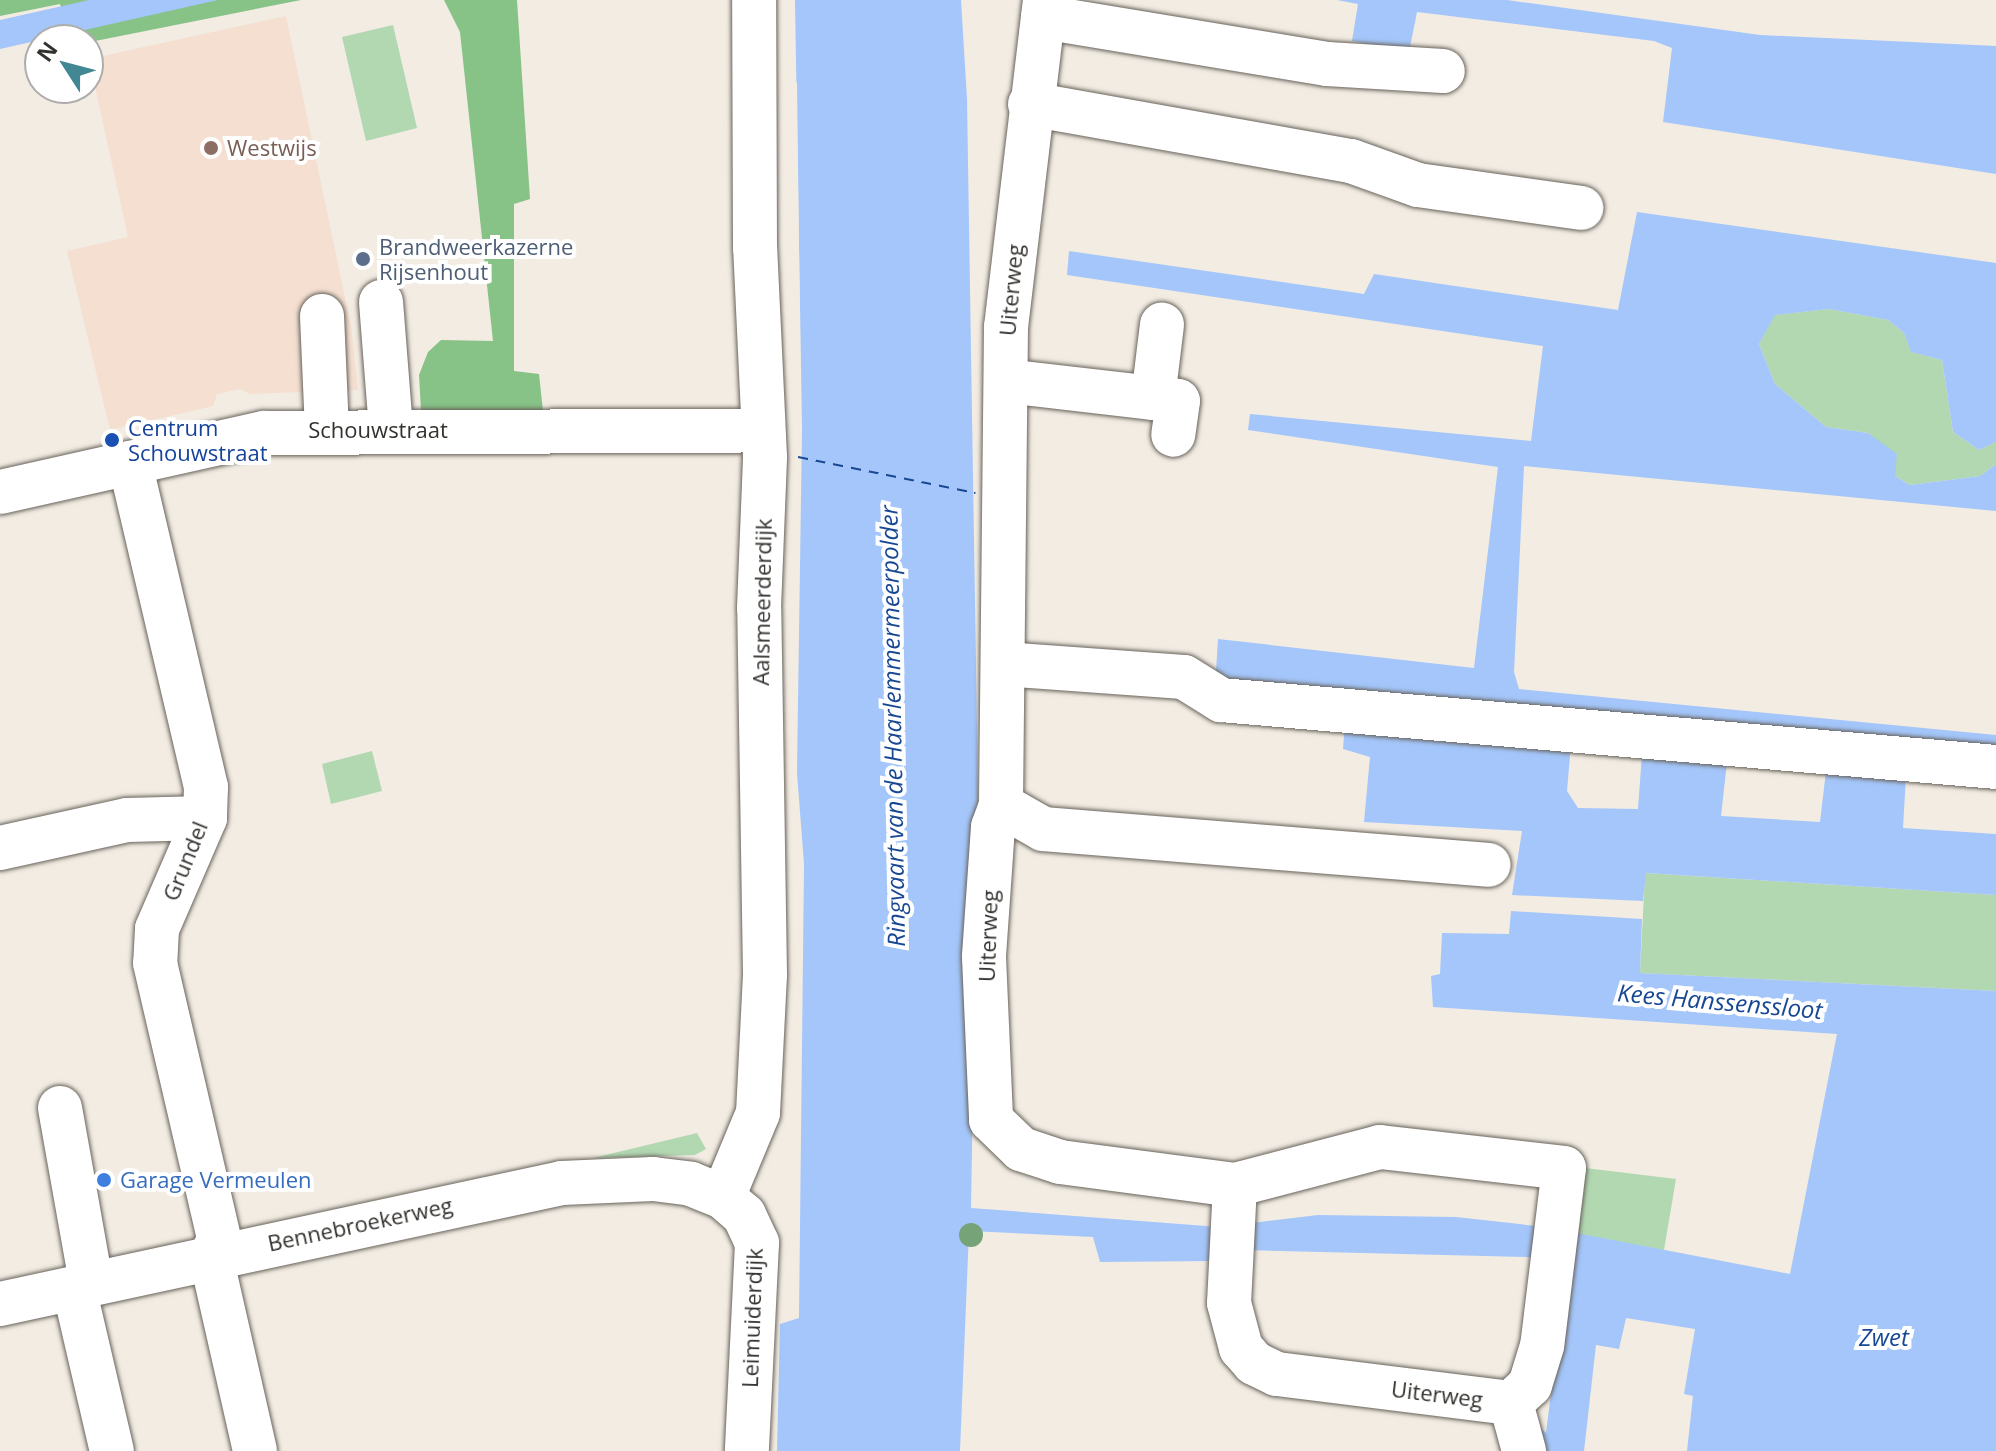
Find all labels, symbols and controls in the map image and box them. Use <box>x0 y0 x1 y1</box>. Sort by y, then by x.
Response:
north arrow <box>24 24 104 104</box>
text: N <box>29 35 64 67</box>
place label: Westwijs <box>227 135 317 161</box>
marker: Westwijs <box>202 139 220 157</box>
place label: Brandweerkazerne Rijsenhout <box>379 233 573 284</box>
street label: Uiterweg <box>994 243 1028 337</box>
marker: Brandweerkazerne Rijsenhout <box>354 250 372 268</box>
place label: Centrum Schouwstraat <box>128 414 267 466</box>
street label: Schouwstraat <box>308 417 448 443</box>
marker: Centrum Schouwstraat <box>103 431 121 449</box>
water label: Ringvaart van de Haarlemmermeerpolder <box>874 505 910 947</box>
street label: Aalsmeerderdijk <box>747 518 777 686</box>
street label: Grundel <box>157 817 213 905</box>
street label: Uiterweg <box>973 890 1003 982</box>
water label: Kees Hanssenssloot <box>1616 978 1824 1024</box>
place label: Garage Vermeulen <box>120 1167 312 1193</box>
marker: Garage Vermeulen <box>95 1171 113 1189</box>
street label: Bennebroekerweg <box>265 1192 455 1256</box>
street label: Leimuiderdijk <box>736 1248 768 1388</box>
water label: Zwet <box>1859 1323 1909 1351</box>
street label: Uiterweg <box>1390 1375 1484 1413</box>

